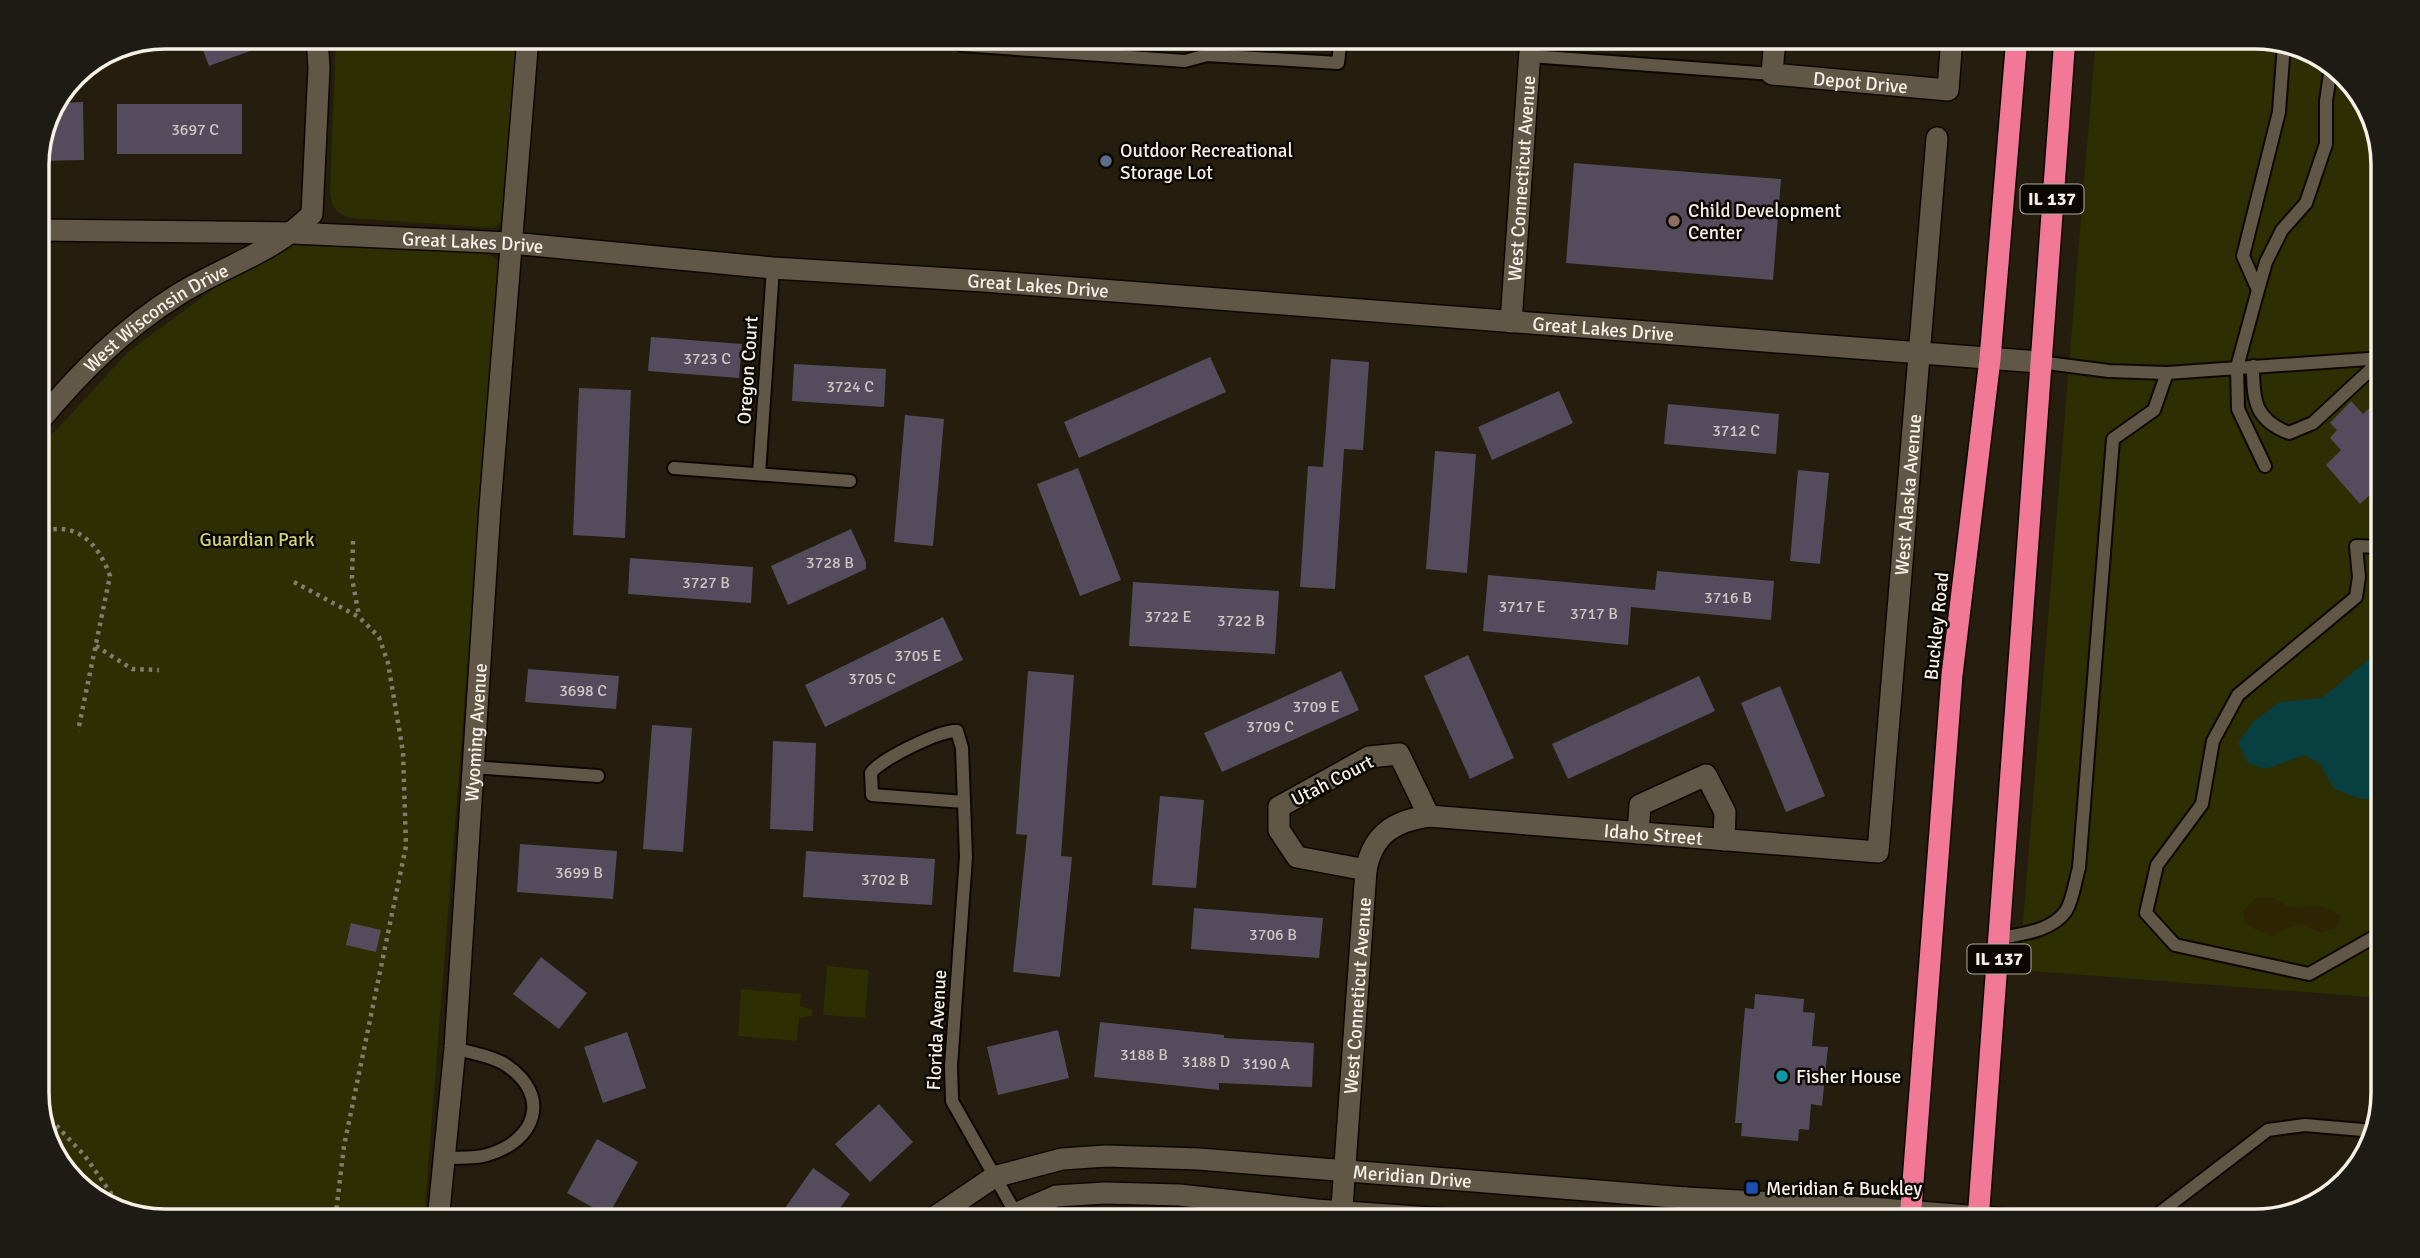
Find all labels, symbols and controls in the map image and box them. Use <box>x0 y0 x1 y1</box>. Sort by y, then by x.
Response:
street label: Depot Drive <box>1812 67 1909 99</box>
street label: West Connecticut Avenue <box>1503 75 1541 282</box>
house number: 3697 C <box>171 120 219 140</box>
place label: Outdoor Recreational Storage Lot <box>1120 139 1293 185</box>
marker: Outdoor Recreational Storage Lot <box>1098 153 1114 169</box>
road number: IL 137 <box>2021 184 2084 214</box>
place label: Child Development Center <box>1688 199 1842 245</box>
marker: Child Development Center <box>1666 213 1682 229</box>
street label: Great Lakes Drive <box>401 227 545 259</box>
street label: West Wisconsin Drive <box>79 259 233 378</box>
street label: Great Lakes Drive <box>967 269 1110 304</box>
street label: Great Lakes Drive <box>1532 312 1675 347</box>
street label: Oregon Court <box>732 315 764 425</box>
house number: 3723 C <box>683 349 731 369</box>
house number: 3724 C <box>826 377 874 397</box>
street label: West Alaska Avenue <box>1890 413 1927 576</box>
house number: 3712 C <box>1712 421 1760 441</box>
park label: Guardian Park <box>200 528 315 552</box>
house number: 3728 B <box>806 553 854 573</box>
street label: Buckley Road <box>1919 571 1955 681</box>
house number: 3727 B <box>682 573 730 593</box>
house number: 3716 B <box>1704 588 1752 608</box>
house number: 3717 E <box>1498 597 1546 617</box>
house number: 3717 B <box>1570 604 1618 624</box>
house number: 3722 E <box>1144 607 1192 627</box>
house number: 3722 B <box>1217 611 1265 631</box>
house number: 3705 E <box>894 646 942 666</box>
street label: Wyoming Avenue <box>460 662 493 803</box>
house number: 3705 C <box>848 669 896 689</box>
house number: 3698 C <box>559 681 607 701</box>
house number: 3709 E <box>1292 697 1340 717</box>
house number: 3709 C <box>1246 717 1294 737</box>
street label: Utah Court <box>1287 750 1378 812</box>
street label: Idaho Street <box>1603 819 1704 851</box>
house number: 3699 B <box>555 863 603 883</box>
house number: 3702 B <box>861 870 909 890</box>
street label: West Conneticut Avenue <box>1339 896 1377 1095</box>
house number: 3706 B <box>1249 925 1297 945</box>
road number: IL 137 <box>1968 944 2030 974</box>
street label: Florida Avenue <box>922 969 952 1091</box>
house number: 3188 B <box>1120 1045 1168 1065</box>
house number: 3188 D <box>1182 1052 1230 1072</box>
house number: 3190 A <box>1242 1054 1290 1074</box>
place label: Fisher House <box>1796 1065 1901 1089</box>
marker: Fisher House <box>1774 1068 1790 1084</box>
street label: Meridian Drive <box>1352 1160 1473 1194</box>
place label: Meridian & Buckley <box>1766 1177 1922 1201</box>
marker: Meridian & Buckley <box>1744 1180 1760 1196</box>

